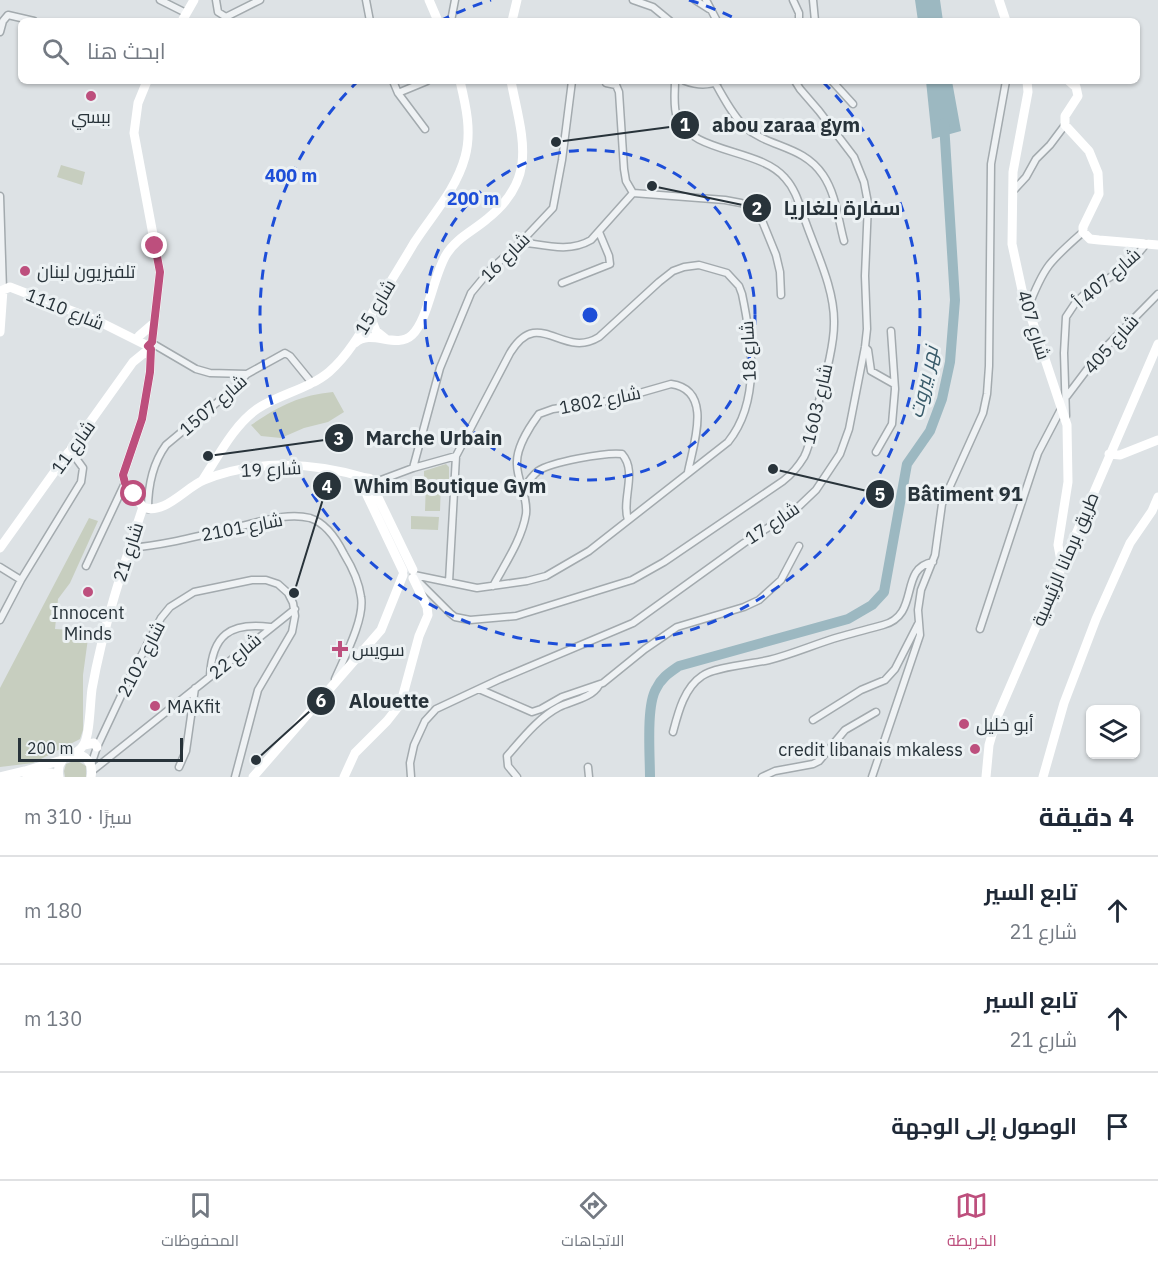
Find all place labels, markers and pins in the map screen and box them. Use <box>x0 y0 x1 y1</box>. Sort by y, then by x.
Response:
marker: ببسي <box>84 89 98 103</box>
place label: ببسي <box>71 105 111 130</box>
callout: abou zaraa gym <box>670 106 872 144</box>
callout: سفارة بلغاريا <box>742 189 913 227</box>
place label: تلفيزيون لبنان <box>37 260 135 283</box>
marker: تلفيزيون لبنان <box>18 264 32 278</box>
centre of rings <box>580 305 600 325</box>
callout: Marche Urbain <box>324 419 515 457</box>
callout: Whim Boutique Gym <box>312 467 559 505</box>
callout: Bâtiment 91 <box>865 475 1034 513</box>
marker: Innocent Minds <box>81 585 95 599</box>
place label: Innocent Minds <box>51 601 125 645</box>
place label: سويس <box>352 638 405 661</box>
marker: سويس <box>333 642 347 656</box>
callout: Alouette <box>306 682 441 720</box>
place label: MAKfit <box>167 695 221 718</box>
marker: MAKfit <box>148 699 162 713</box>
place label: أبو خليل <box>976 713 1034 736</box>
marker: أبو خليل <box>957 717 971 731</box>
place label: credit libanais mkaless <box>778 738 963 761</box>
marker: credit libanais mkaless <box>968 742 982 756</box>

